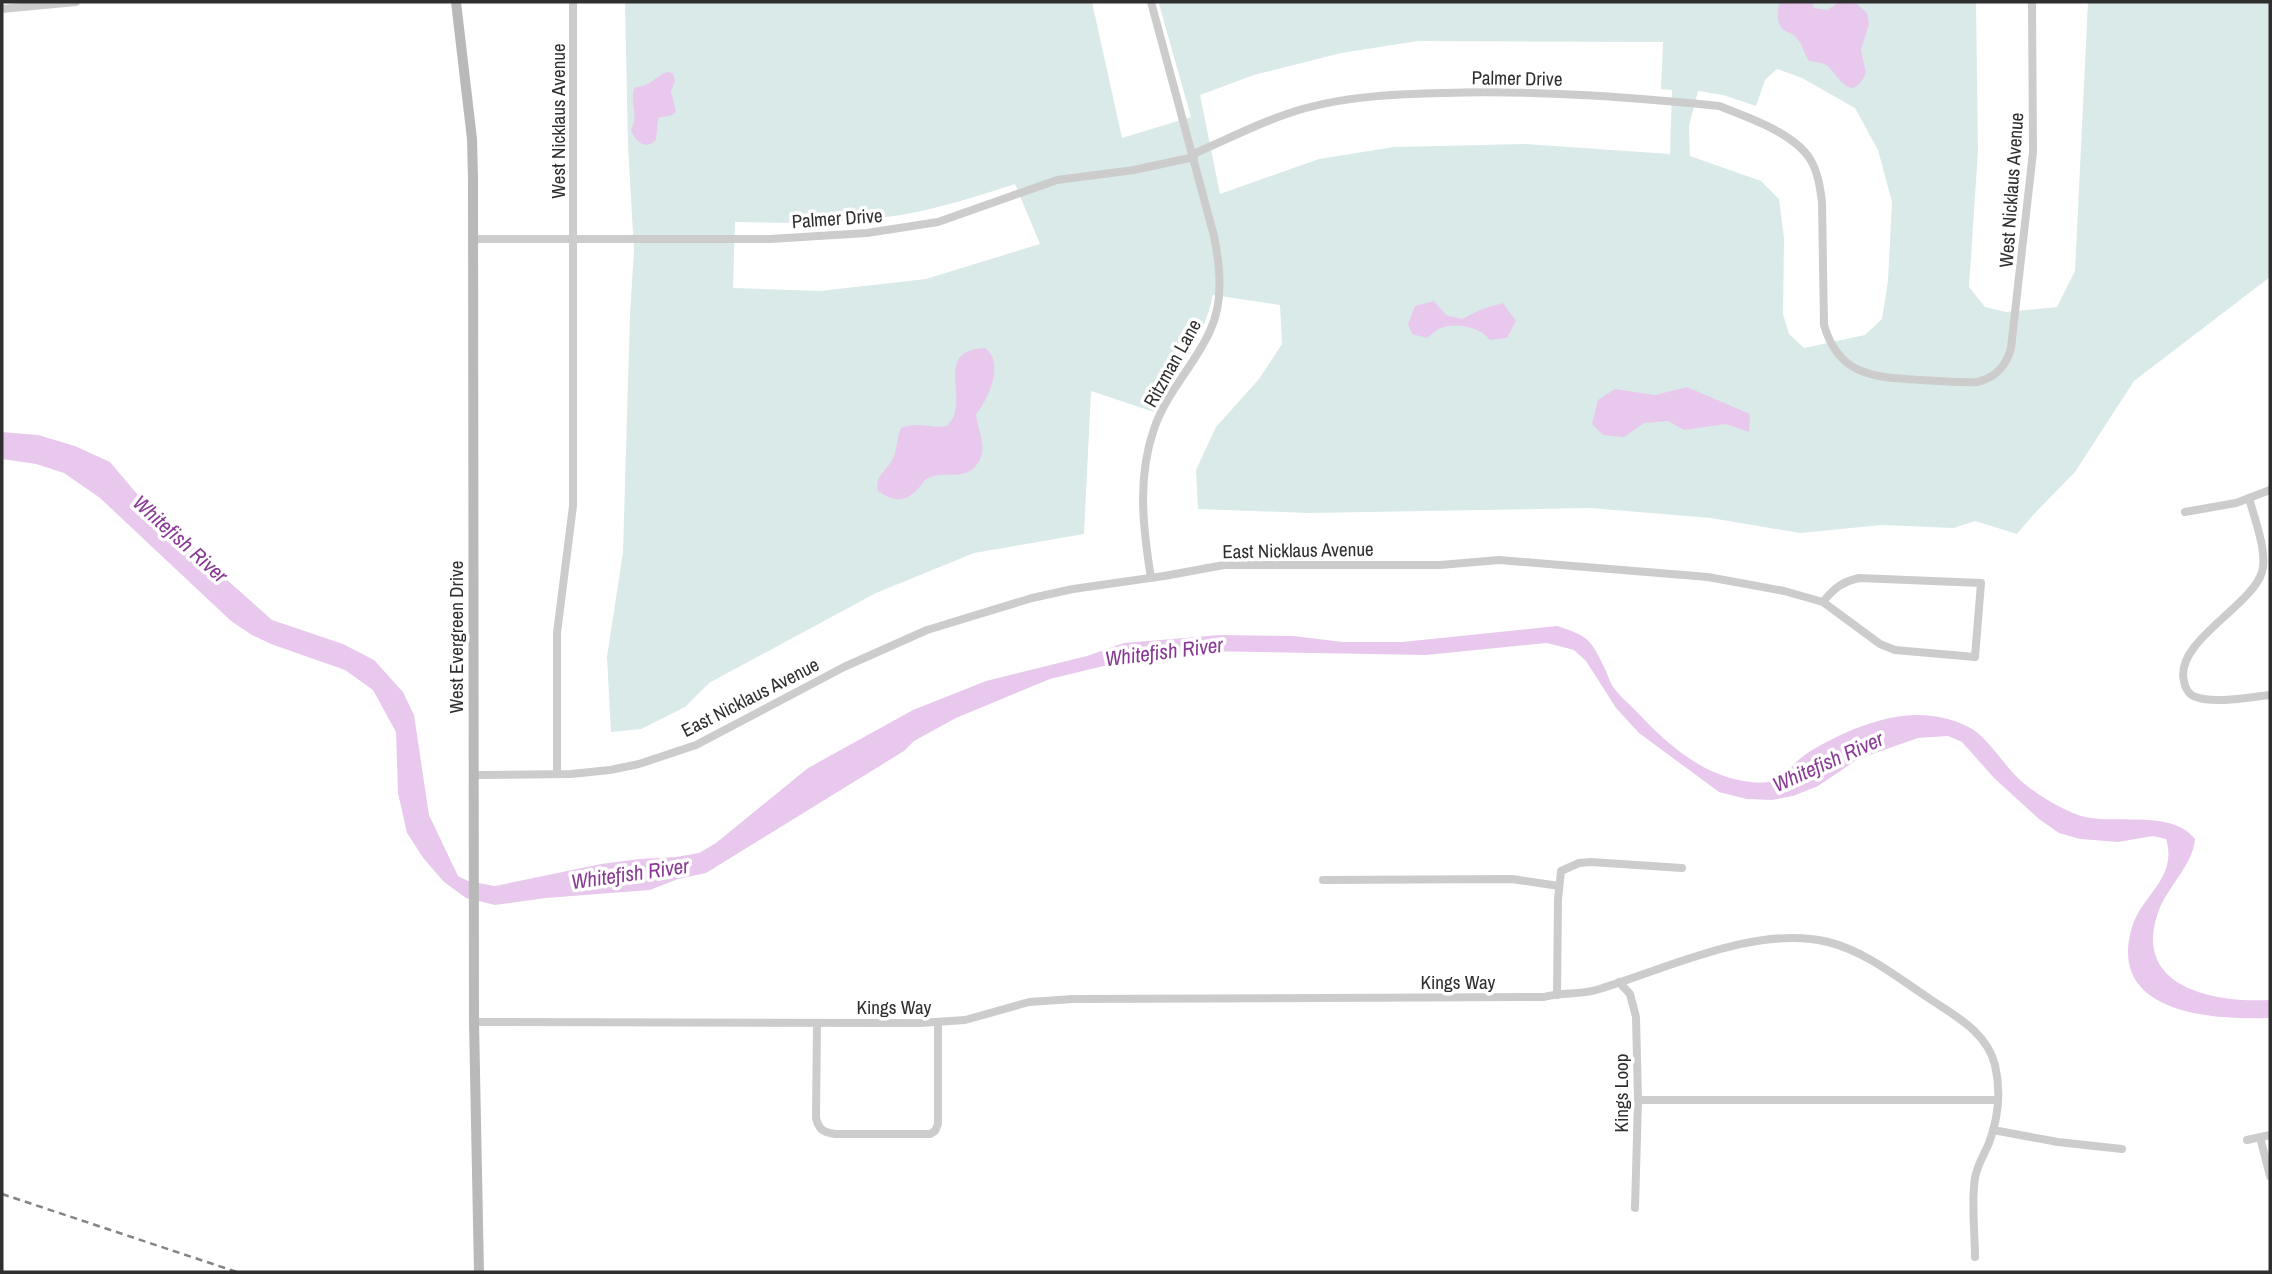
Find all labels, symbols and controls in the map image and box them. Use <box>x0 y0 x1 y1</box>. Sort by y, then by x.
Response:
street label: West Nicklaus Avenue <box>545 43 571 199</box>
street label: Palmer Drive <box>1471 64 1563 92</box>
street label: West Nicklaus Avenue <box>1993 112 2029 268</box>
street label: Palmer Drive <box>791 202 883 234</box>
street label: Ritzman Lane <box>1137 314 1207 412</box>
water label: Whitefish River <box>127 488 235 590</box>
street label: East Nicklaus Avenue <box>1222 536 1374 564</box>
street label: West Evergreen Drive <box>443 561 469 714</box>
water label: Whitefish River <box>1103 630 1226 673</box>
street label: East Nicklaus Avenue <box>677 651 823 743</box>
water label: Whitefish River <box>1768 724 1889 799</box>
water label: Whitefish River <box>569 851 692 896</box>
street label: Kings Way <box>1421 969 1496 995</box>
street label: Kings Way <box>857 994 932 1020</box>
street label: Kings Loop <box>1608 1054 1634 1132</box>

